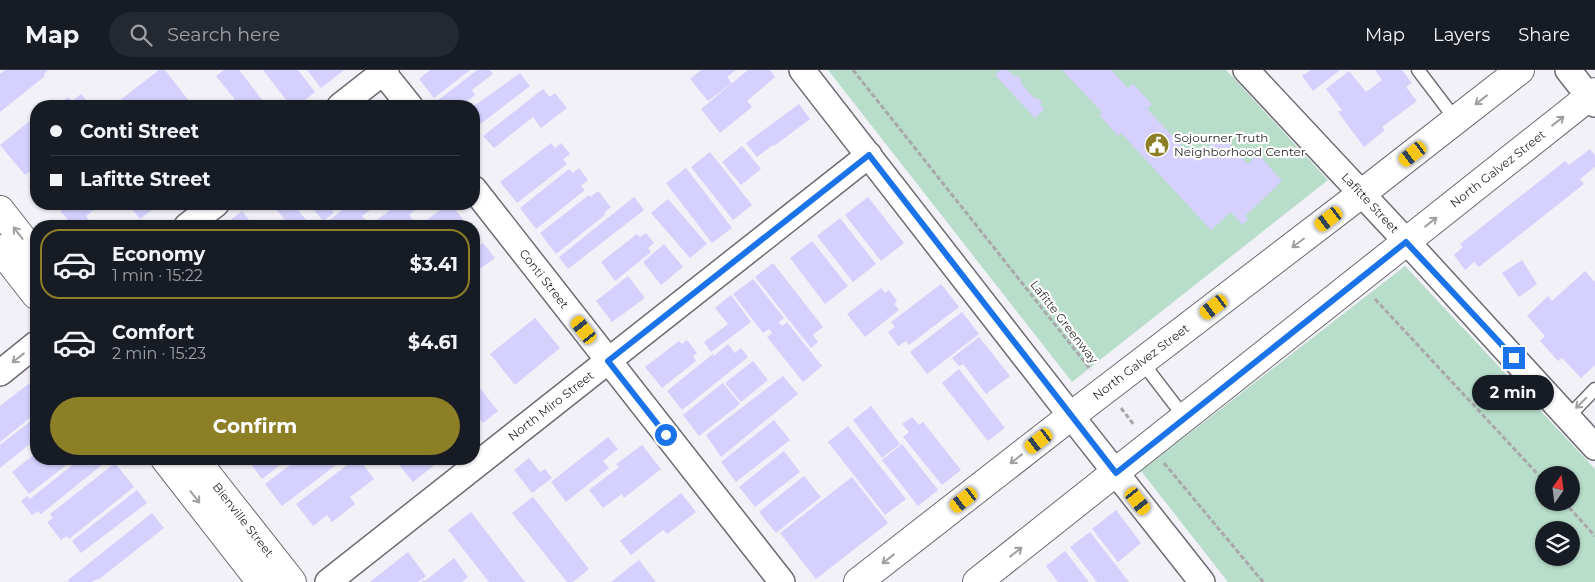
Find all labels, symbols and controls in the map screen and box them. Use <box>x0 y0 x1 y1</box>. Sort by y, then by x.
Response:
search box <box>109 12 459 57</box>
text: Map <box>25 20 79 49</box>
icon: search <box>127 21 155 49</box>
text: Search here <box>167 23 280 46</box>
text: Map <box>1365 24 1405 46</box>
text: Layers <box>1433 24 1490 46</box>
text: Share <box>1518 24 1570 46</box>
one-way arrow <box>1475 95 1488 106</box>
one-way arrow <box>1551 116 1564 127</box>
text: Conti Street <box>80 120 199 143</box>
street label: North Galvez Street <box>1447 127 1549 211</box>
place label: Sojourner Truth Neighborhood Center <box>1174 130 1306 159</box>
public building icon: Sojourner Truth Neighborhood Center <box>1144 132 1170 158</box>
car <box>1396 139 1429 169</box>
text: Lafitte Street <box>80 168 210 191</box>
street label: Lafitte Street <box>1338 169 1402 236</box>
car <box>1312 204 1345 234</box>
one-way arrow <box>1424 217 1437 228</box>
one-way arrow <box>13 227 24 240</box>
one-way arrow <box>1292 237 1305 248</box>
icon: car <box>52 242 97 287</box>
text: Economy <box>112 243 205 266</box>
street label: Conti Street <box>517 246 572 312</box>
text: $3.41 <box>410 253 458 276</box>
text: 1 min · 15:22 <box>112 266 203 285</box>
street label: Lafitte Greenway <box>1027 277 1102 367</box>
car <box>1197 292 1230 322</box>
car <box>568 314 599 346</box>
icon: car <box>52 320 97 365</box>
street label: North Galvez Street <box>1089 320 1192 403</box>
text: Comfort <box>112 321 194 344</box>
text: $4.61 <box>408 331 458 354</box>
text: 2 min · 15:23 <box>112 344 206 363</box>
route end <box>1503 347 1525 369</box>
one-way arrow <box>12 353 25 364</box>
street label: North Miro Street <box>505 367 597 444</box>
callout: 2 min <box>1473 376 1555 410</box>
text: 2 min <box>1490 383 1536 402</box>
button: Confirm <box>50 397 460 455</box>
one-way arrow <box>1575 397 1587 409</box>
route start <box>655 424 677 446</box>
car <box>1022 426 1055 456</box>
one-way arrow <box>1010 453 1023 464</box>
north arrow <box>1535 466 1580 511</box>
map controls <box>1535 466 1580 566</box>
street label: Bienville Street <box>210 479 277 560</box>
car <box>947 485 980 515</box>
car <box>1122 485 1153 517</box>
one-way arrow <box>189 490 200 503</box>
button: layers <box>1535 521 1580 566</box>
one-way arrow <box>1009 546 1022 557</box>
one-way arrow <box>882 553 895 564</box>

